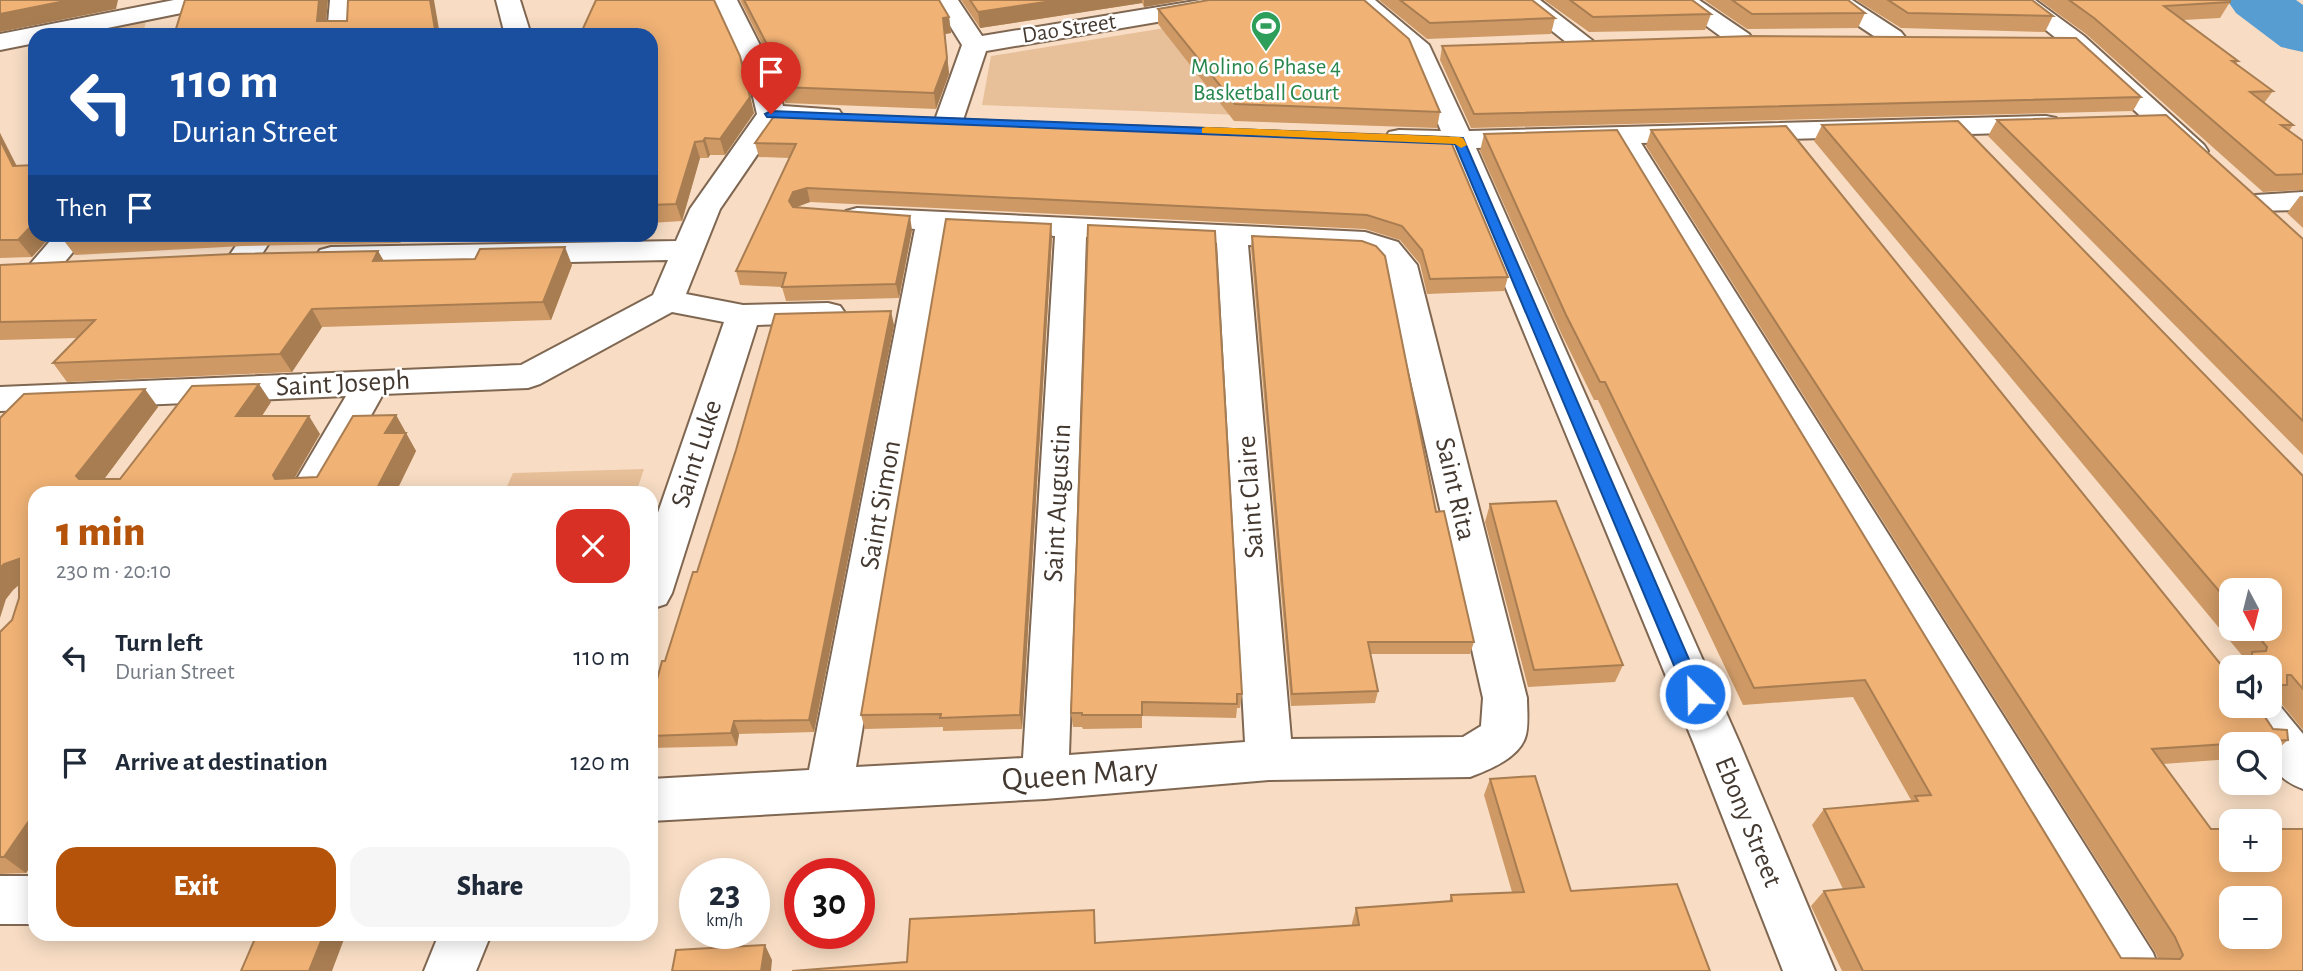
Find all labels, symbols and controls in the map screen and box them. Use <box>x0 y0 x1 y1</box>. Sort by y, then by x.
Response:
sports icon: Molino 6 Phase 4 Basketball Court <box>1249 9 1283 53</box>
street label: Dao Street <box>1020 10 1118 48</box>
pin <box>741 42 801 114</box>
icon: arrive <box>752 53 790 91</box>
icon: left <box>56 56 147 147</box>
place label: Molino 6 Phase 4 Basketball Court <box>1191 56 1341 105</box>
text: 110 m <box>171 58 279 107</box>
text: Durian Street <box>171 116 337 148</box>
icon: arrive <box>121 189 159 227</box>
text: Then <box>56 195 107 221</box>
street label: Saint Joseph <box>275 367 411 401</box>
street label: Saint Luke <box>666 397 728 511</box>
street label: Saint Augustin <box>1040 423 1076 583</box>
street label: Saint Claire <box>1233 434 1269 560</box>
street label: Saint Rita <box>1430 435 1480 543</box>
street label: Saint Simon <box>856 438 906 572</box>
button: close <box>556 509 630 583</box>
text: 1 min <box>56 511 145 553</box>
text: 230 m · 20:10 <box>56 560 171 583</box>
north arrow <box>2219 578 2282 640</box>
map controls <box>2219 578 2282 949</box>
text: Turn left <box>115 630 203 656</box>
icon: left <box>56 639 94 677</box>
text: 110 m <box>573 644 630 670</box>
button: sound <box>2219 655 2282 718</box>
position arrow <box>1658 657 1732 731</box>
text: Durian Street <box>115 661 235 684</box>
button: search <box>2219 732 2282 795</box>
icon: arrive <box>56 744 94 782</box>
text: Arrive at destination <box>115 749 328 775</box>
text: 120 m <box>570 749 630 775</box>
street label: Queen Mary <box>1001 753 1159 797</box>
street label: Ebony Street <box>1709 753 1787 891</box>
button: + <box>2219 809 2282 872</box>
button: Exit <box>56 847 336 927</box>
button: Share <box>350 847 630 927</box>
speed limit sign: 30 <box>784 858 875 949</box>
text: 23 <box>709 877 740 912</box>
button: − <box>2219 886 2282 949</box>
text: km/h <box>706 912 743 930</box>

